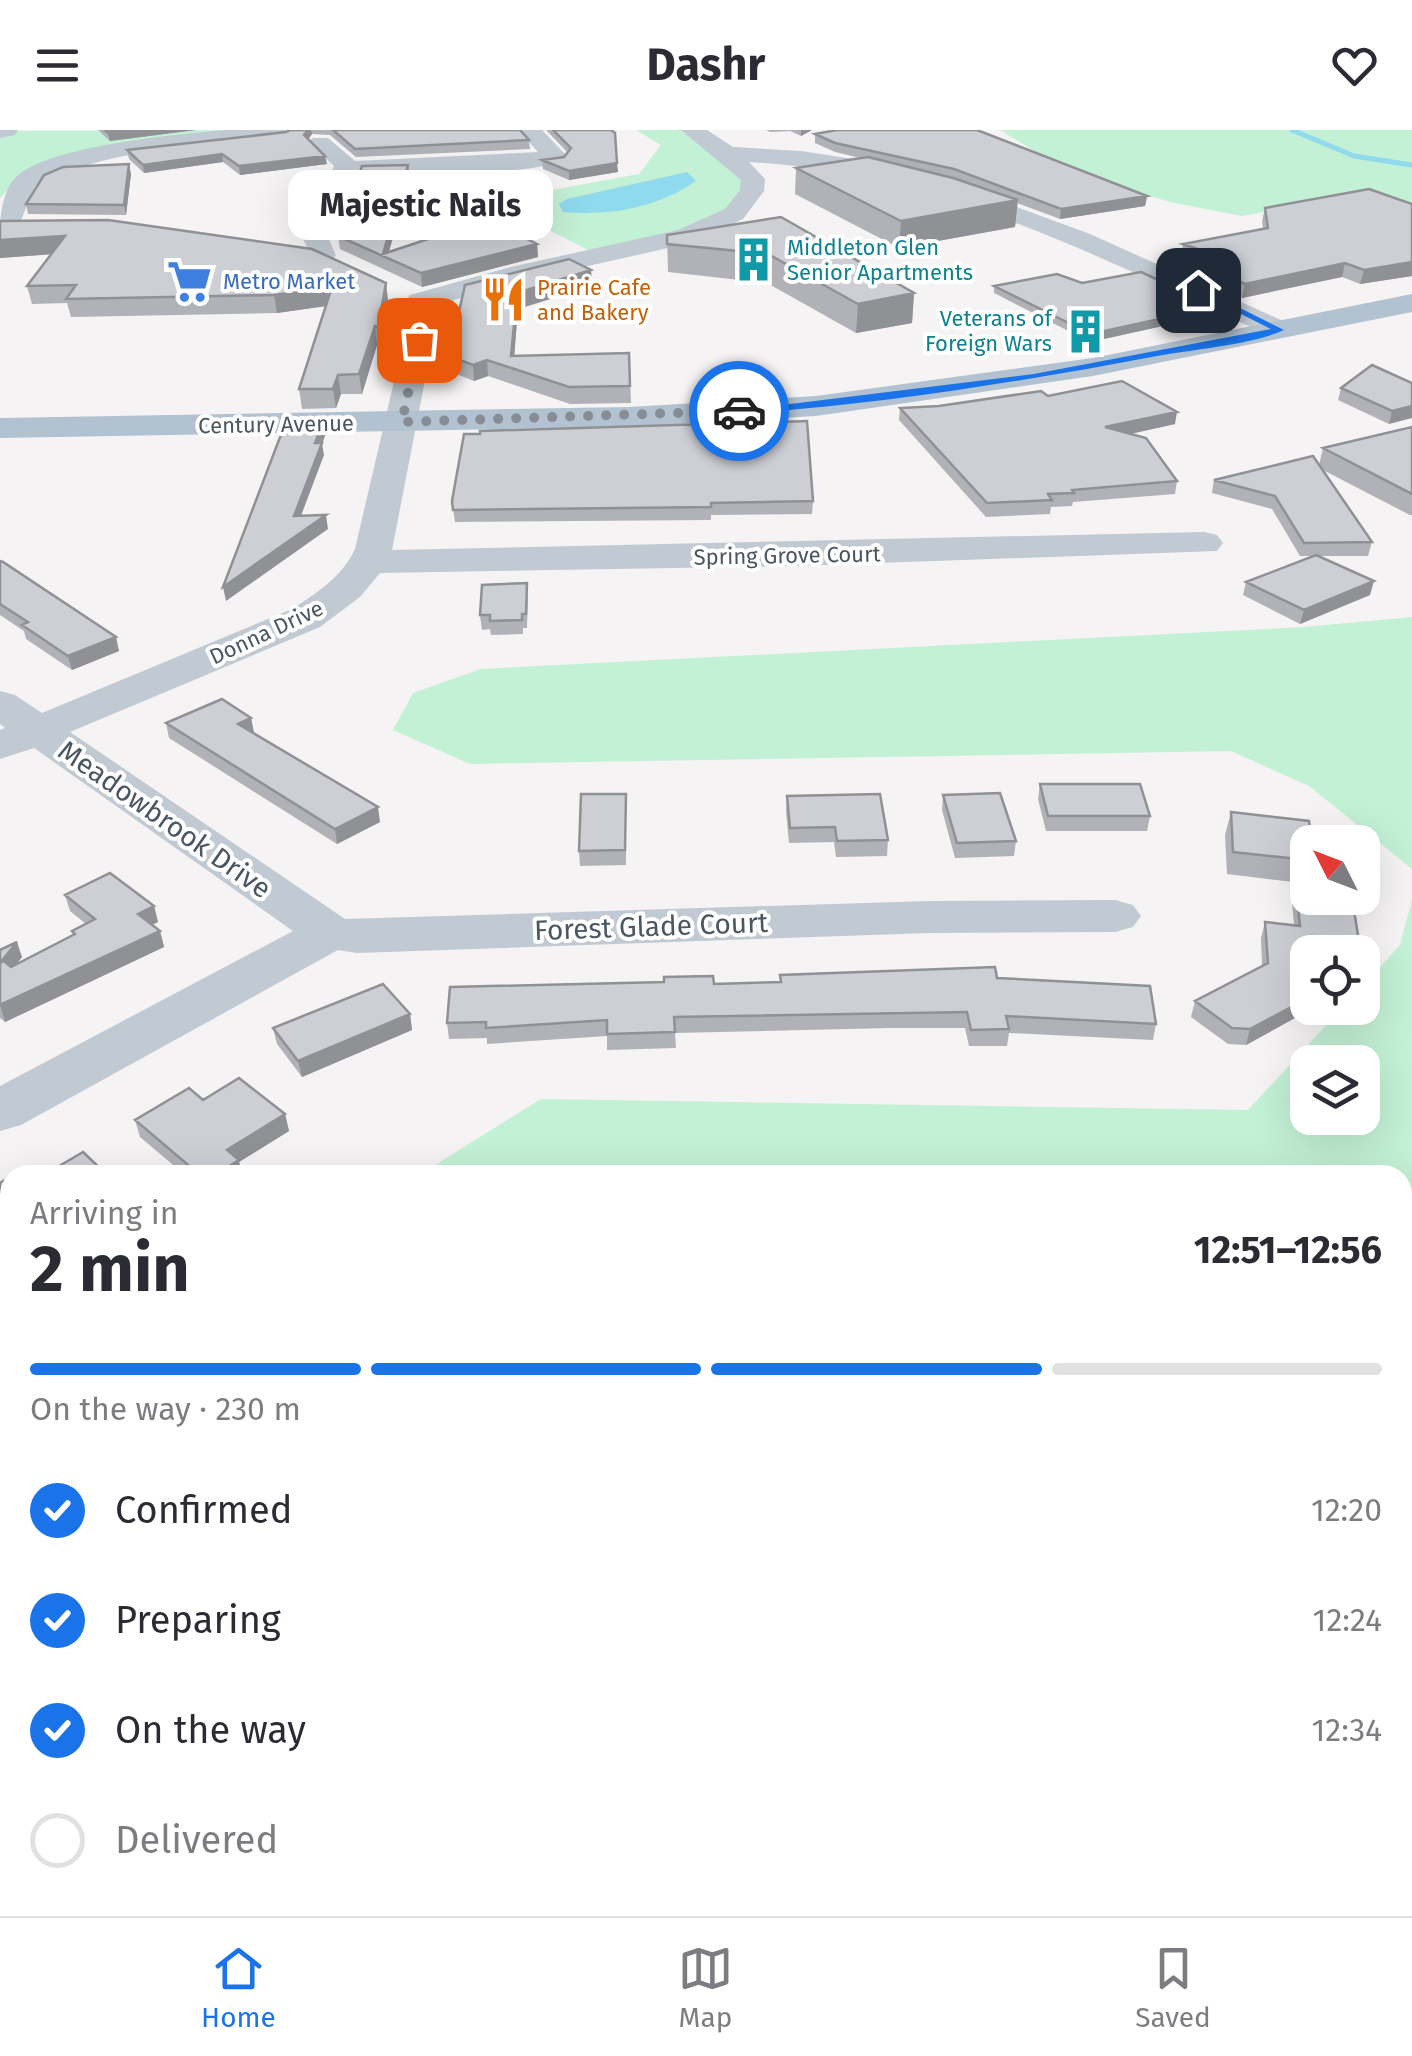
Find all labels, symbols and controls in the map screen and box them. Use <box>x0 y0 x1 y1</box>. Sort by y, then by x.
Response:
icon: menu <box>30 38 85 93</box>
text: Dashr <box>647 38 765 92</box>
icon: heart <box>1327 38 1382 93</box>
callout: Majestic Nails <box>286 170 552 240</box>
text: Majestic Nails <box>320 186 521 224</box>
place label: Middleton Glen Senior Apartments <box>787 234 973 286</box>
building icon: Middleton Glen Senior Apartments <box>730 236 778 284</box>
pin <box>1156 248 1241 333</box>
supermarket icon: Metro Market <box>166 257 214 305</box>
icon: home <box>1171 263 1226 318</box>
place label: Metro Market <box>223 268 355 295</box>
place label: Prairie Cafe and Bakery <box>537 274 651 326</box>
restaurant icon: Prairie Cafe and Bakery <box>480 276 528 324</box>
pin <box>377 298 462 383</box>
place label: Veterans of Foreign Wars <box>925 305 1054 357</box>
building icon: Veterans of Foreign Wars <box>1061 307 1109 355</box>
icon: bag <box>392 313 447 368</box>
courier <box>689 361 789 461</box>
icon: car <box>712 384 767 439</box>
street label: Century Avenue <box>198 410 354 439</box>
street label: Spring Grove Court <box>693 540 881 571</box>
street label: Donna Drive <box>205 594 327 671</box>
street label: Meadowbrook Drive <box>52 734 277 905</box>
north arrow <box>1290 825 1380 915</box>
map controls <box>1290 825 1380 1135</box>
street label: Forest Glade Court <box>533 906 769 947</box>
button: locate <box>1290 935 1380 1025</box>
button: layers <box>1290 1045 1380 1135</box>
text: Arriving in <box>30 1194 178 1232</box>
text: 12:51–12:56 <box>1194 1227 1382 1273</box>
text: 2 min <box>30 1230 190 1308</box>
text: On the way · 230 m <box>30 1390 301 1428</box>
icon: check <box>30 1483 85 1538</box>
text: Confirmed <box>115 1487 293 1533</box>
text: 12:20 <box>1311 1491 1382 1529</box>
icon: check <box>30 1593 85 1648</box>
text: Preparing <box>115 1597 281 1643</box>
text: 12:24 <box>1313 1601 1382 1639</box>
icon: check <box>30 1703 85 1758</box>
text: On the way <box>115 1707 306 1753</box>
text: 12:34 <box>1312 1711 1382 1749</box>
text: Delivered <box>115 1817 278 1863</box>
tab: Home <box>201 1941 276 2034</box>
tab: Map <box>678 1941 733 2034</box>
tab: Saved <box>1135 1941 1211 2034</box>

